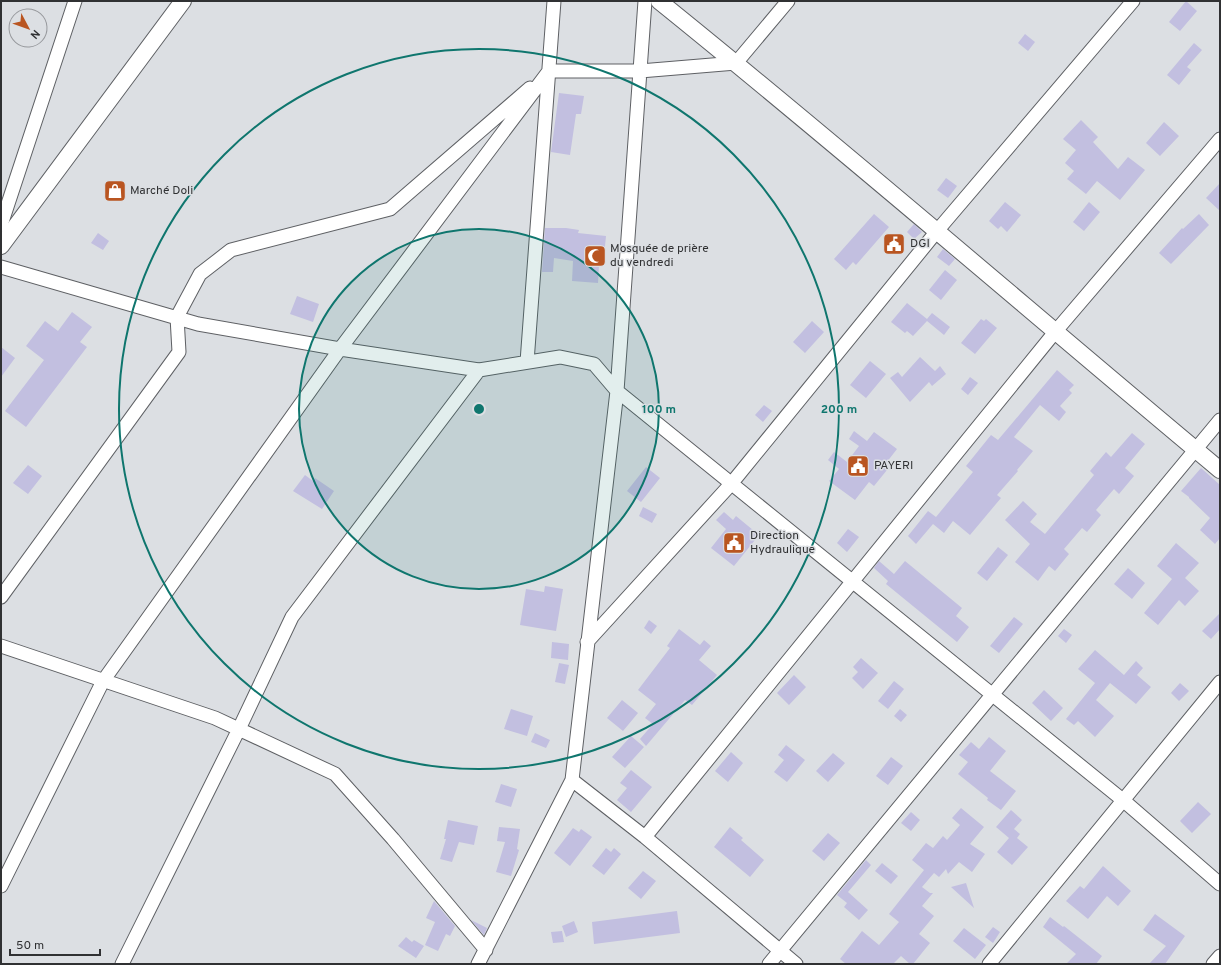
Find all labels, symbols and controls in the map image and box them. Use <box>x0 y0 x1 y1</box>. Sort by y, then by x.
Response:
north arrow <box>8 8 48 48</box>
text: N <box>27 26 43 41</box>
shop icon: Marché Doli <box>102 178 128 204</box>
place label: Marché Doli <box>130 183 193 199</box>
public building icon: DGI <box>881 231 907 257</box>
place label: DGI <box>910 236 930 252</box>
place label: Mosquée de prière du vendredi <box>610 241 709 271</box>
mosque icon: Mosquée de prière du vendredi <box>582 243 608 269</box>
centre of rings <box>472 402 486 416</box>
text: 100 m <box>642 402 676 418</box>
text: 200 m <box>821 402 857 418</box>
public building icon: PAYERI <box>845 453 871 479</box>
place label: PAYERI <box>874 458 913 474</box>
place label: Direction Hydraulique <box>750 528 815 558</box>
public building icon: Direction Hydraulique <box>721 530 747 556</box>
scale bar <box>10 931 100 957</box>
text: 50 m <box>16 938 44 954</box>

